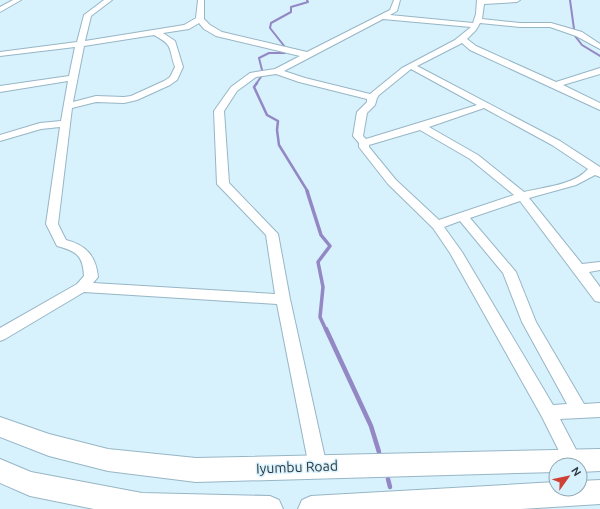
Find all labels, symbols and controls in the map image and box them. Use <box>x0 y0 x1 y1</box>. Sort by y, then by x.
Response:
north arrow <box>548 457 588 497</box>
street label: Iyumbu Road <box>256 458 338 476</box>
text: N <box>569 465 584 478</box>

